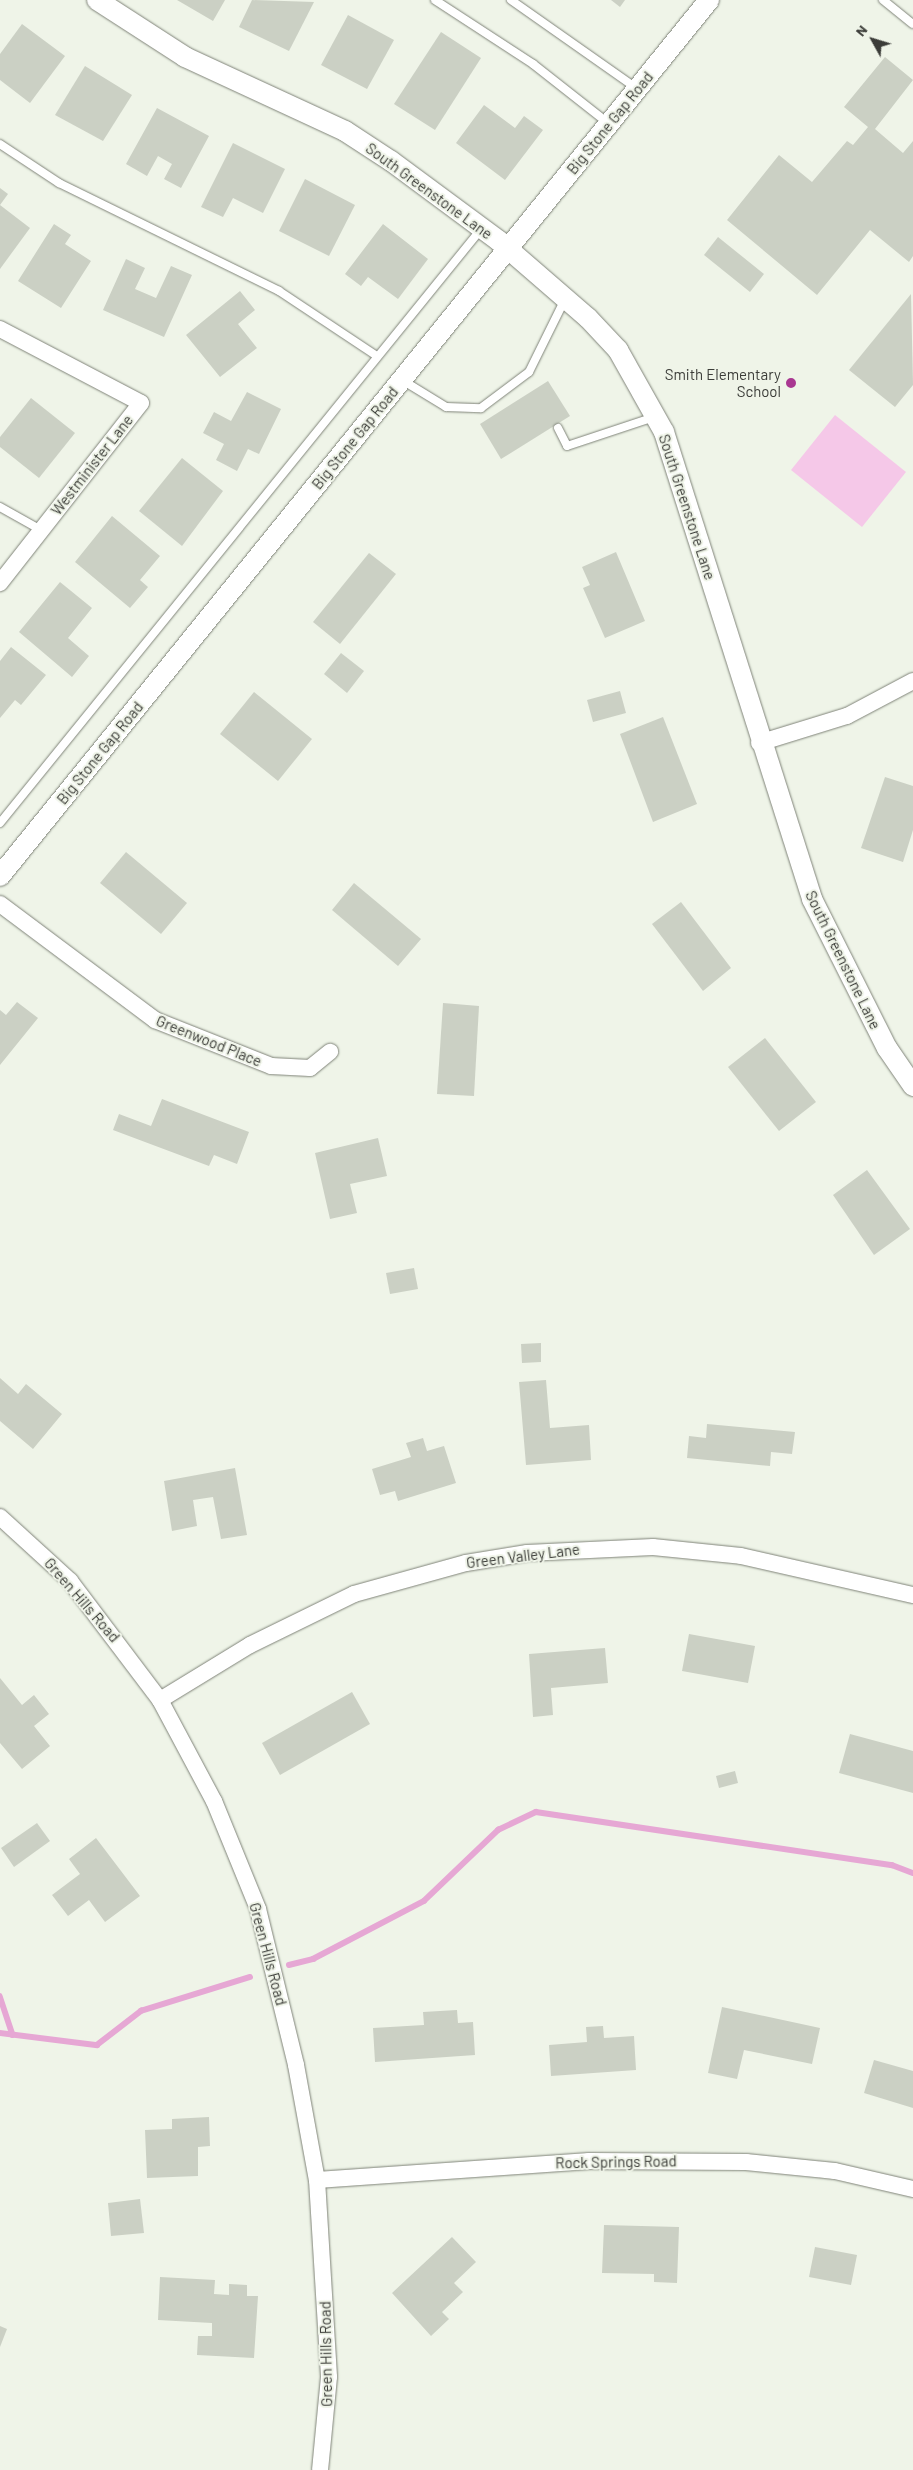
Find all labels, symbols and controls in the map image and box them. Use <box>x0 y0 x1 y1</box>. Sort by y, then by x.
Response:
north arrow <box>848 15 898 65</box>
text: N <box>851 21 870 39</box>
street label: Big Stone Gap Road <box>563 68 657 178</box>
street label: South Greenstone Lane <box>362 139 496 243</box>
place label: Smith Elementary School <box>665 365 781 400</box>
marker: Smith Elementary School <box>785 377 797 389</box>
street label: Big Stone Gap Road <box>308 383 402 493</box>
street label: Westminister Lane <box>47 411 137 519</box>
street label: South Greenstone Lane <box>655 432 719 582</box>
street label: Big Stone Gap Road <box>53 698 147 808</box>
street label: South Greenstone Lane <box>802 888 884 1032</box>
street label: Greenwood Place <box>154 1012 264 1070</box>
street label: Green Valley Lane <box>465 1540 581 1572</box>
street label: Green Hills Road <box>41 1554 123 1646</box>
street label: Green Hills Road <box>246 1901 290 2007</box>
street label: Rock Springs Road <box>555 2152 677 2172</box>
street label: Green Hills Road <box>316 2301 336 2407</box>

